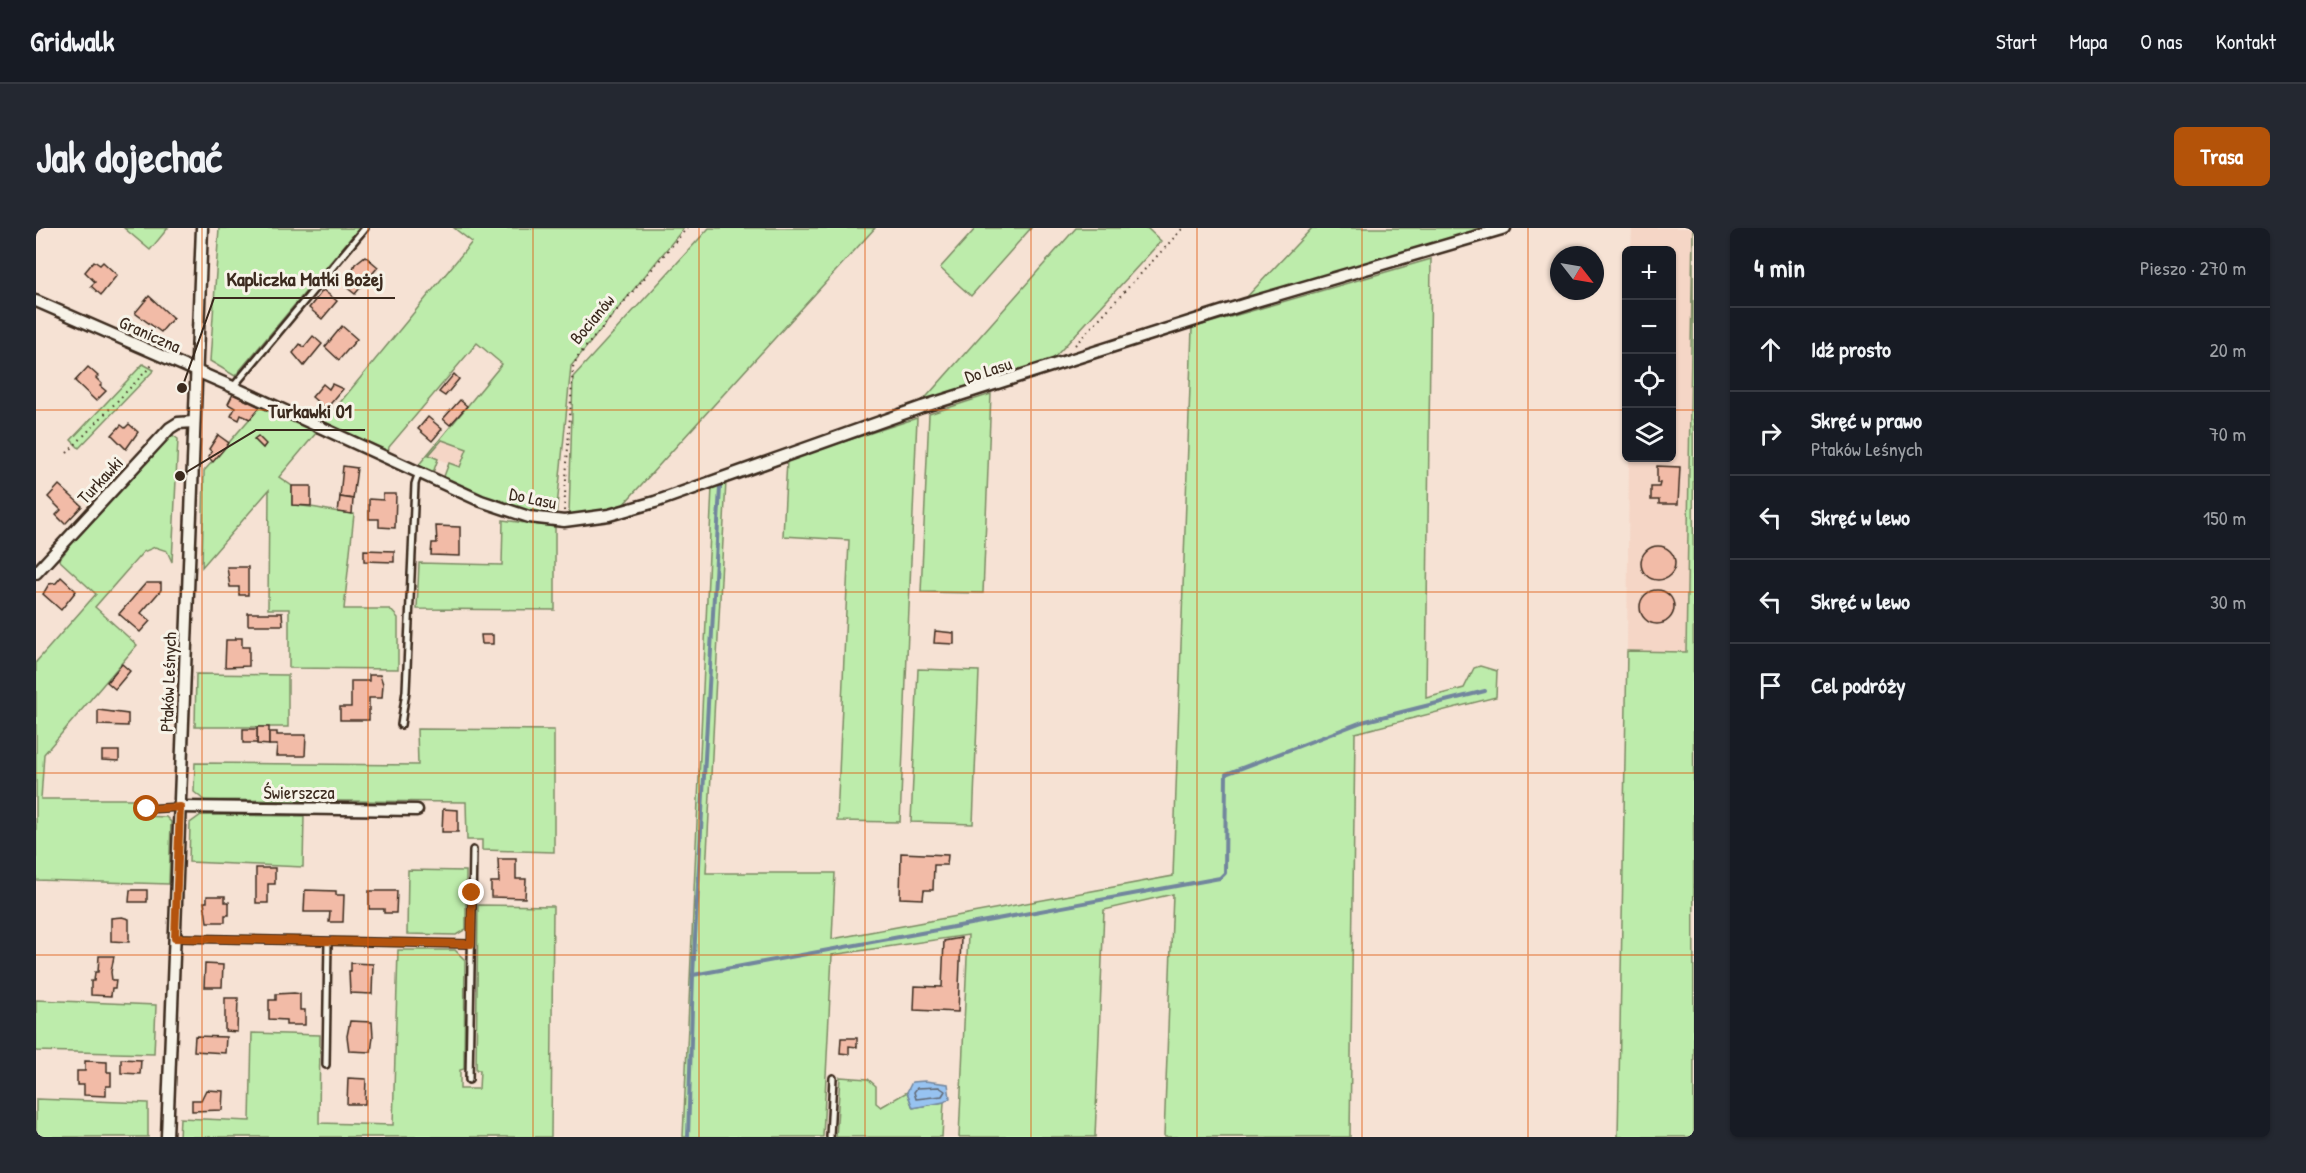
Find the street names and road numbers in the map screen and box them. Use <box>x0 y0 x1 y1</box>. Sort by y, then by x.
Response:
street label: Bocianów <box>564 289 620 349</box>
street label: Graniczna <box>115 309 185 359</box>
street label: Do Lasu <box>961 351 1015 389</box>
street label: Turkawki <box>71 451 129 509</box>
street label: Do Lasu <box>507 481 559 515</box>
street label: Ptaków Leśnych <box>154 631 182 732</box>
street label: Świerszcza <box>263 780 335 805</box>

